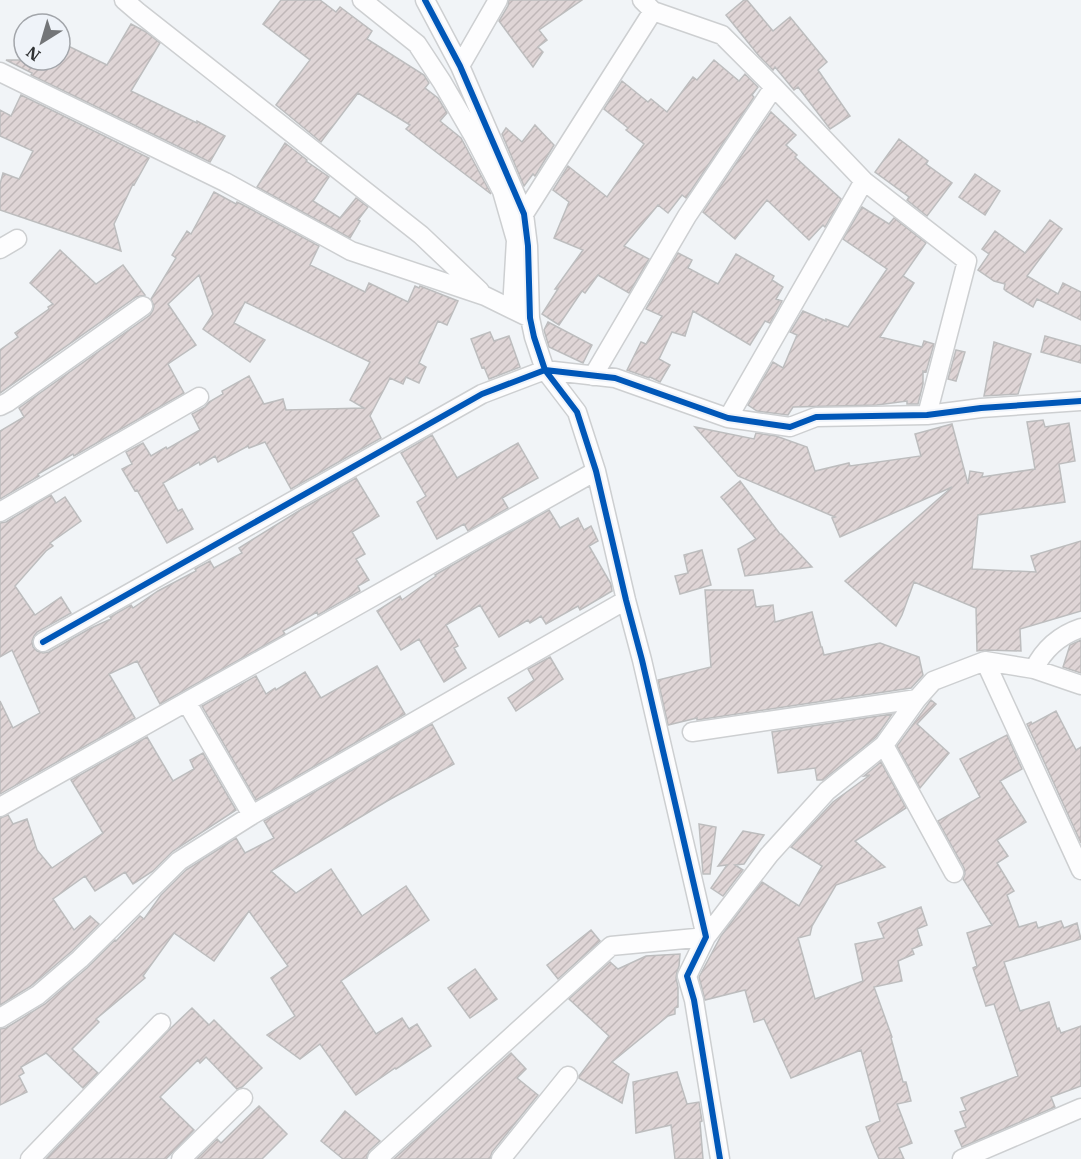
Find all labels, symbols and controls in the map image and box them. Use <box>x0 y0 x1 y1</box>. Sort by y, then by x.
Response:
north arrow <box>12 12 72 72</box>
text: N <box>22 42 44 66</box>

